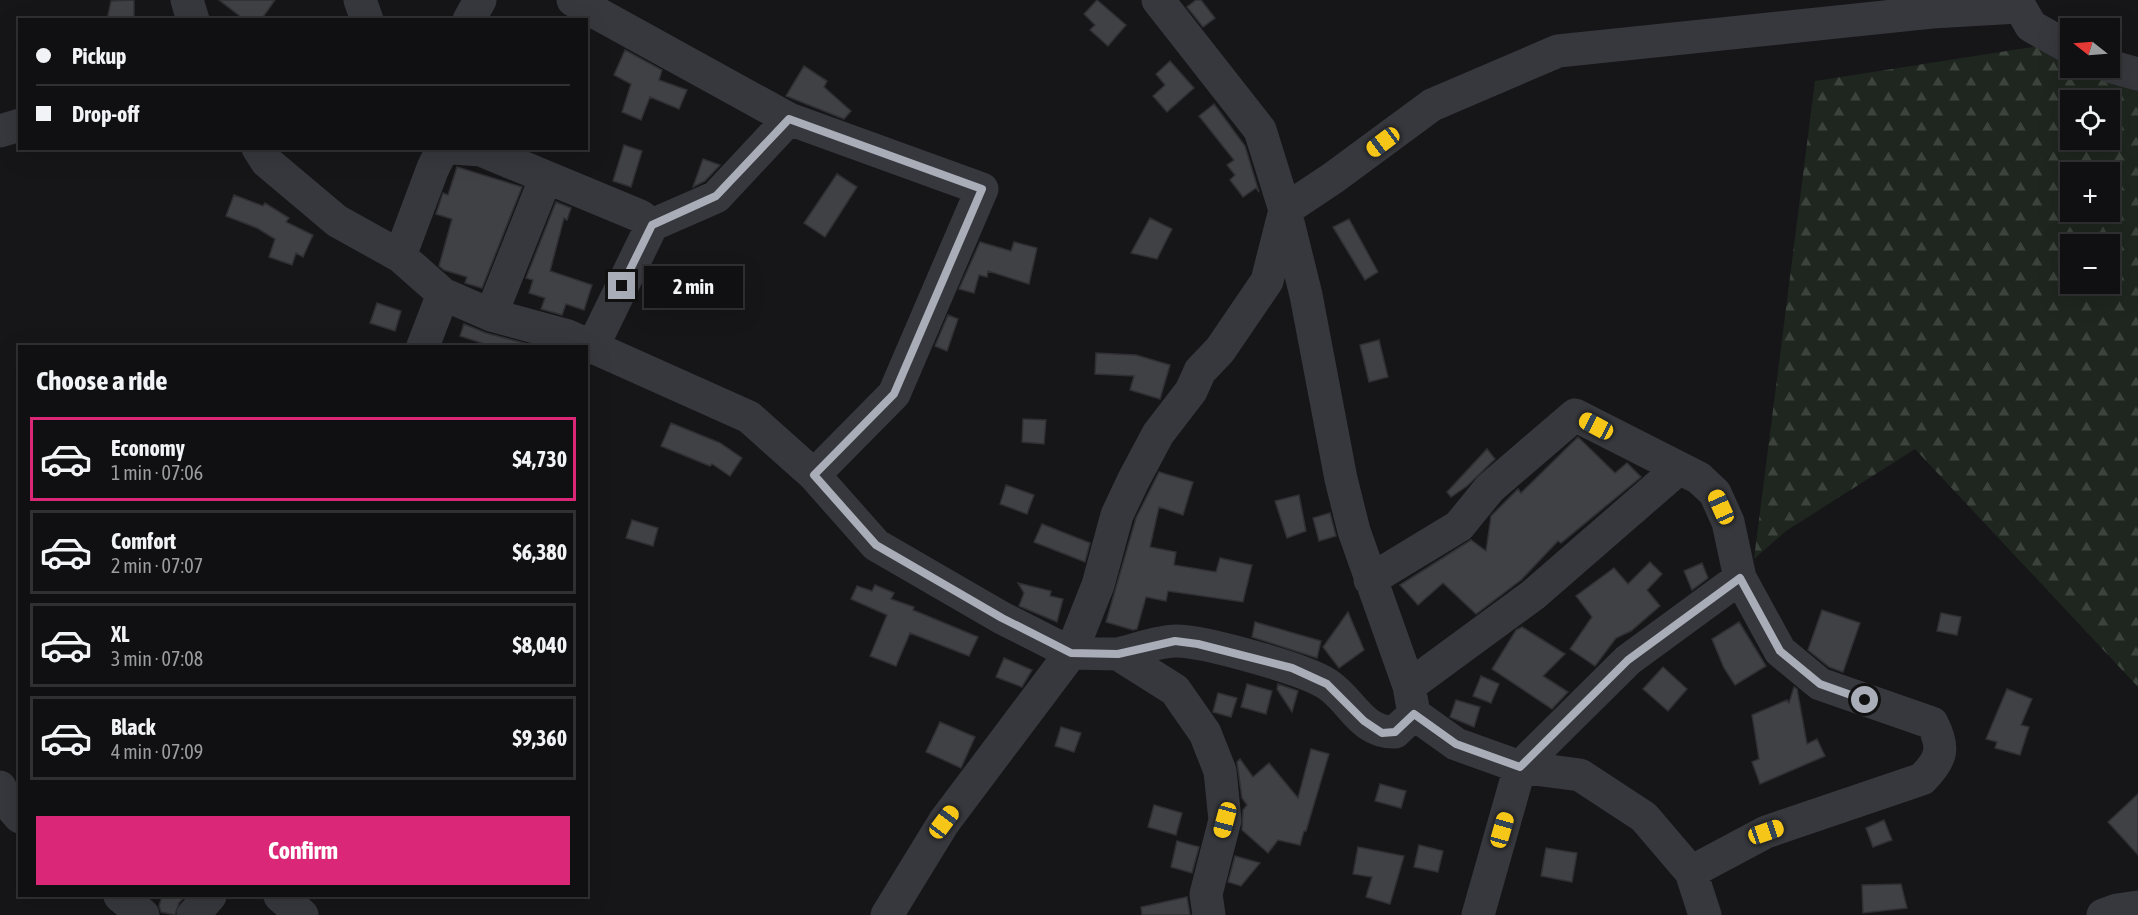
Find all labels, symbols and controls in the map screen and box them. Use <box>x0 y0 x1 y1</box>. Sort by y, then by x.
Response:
north arrow <box>2060 18 2120 78</box>
map controls <box>2060 18 2120 294</box>
text: Pickup <box>72 43 127 69</box>
button: locate <box>2060 90 2120 150</box>
text: Drop-off <box>72 101 139 127</box>
car <box>1363 124 1403 160</box>
button: + <box>2060 162 2120 222</box>
button: − <box>2060 234 2120 294</box>
callout: 2 min <box>643 265 742 307</box>
route end <box>608 272 635 299</box>
text: 2 min <box>673 275 714 298</box>
text: Choose a ride <box>36 365 168 396</box>
car <box>1576 410 1616 442</box>
icon: car <box>39 432 93 486</box>
text: Economy <box>111 435 185 461</box>
text: $4,730 <box>512 446 567 472</box>
text: 1 min · 07:06 <box>111 461 203 484</box>
car <box>1705 487 1737 527</box>
icon: car <box>39 525 93 579</box>
text: Comfort <box>111 528 176 554</box>
text: $6,380 <box>512 539 567 565</box>
text: 2 min · 07:07 <box>111 554 203 577</box>
icon: car <box>39 618 93 672</box>
text: XL <box>111 621 129 647</box>
text: $8,040 <box>512 632 567 658</box>
text: 3 min · 07:08 <box>111 647 203 670</box>
route start <box>1851 686 1878 713</box>
icon: car <box>39 711 93 765</box>
text: Black <box>111 714 155 740</box>
text: $9,360 <box>512 725 567 751</box>
text: 4 min · 07:09 <box>111 740 203 763</box>
car <box>1212 800 1238 840</box>
car <box>926 802 962 842</box>
car <box>1488 810 1516 850</box>
button: Confirm <box>36 816 570 885</box>
car <box>1746 818 1786 846</box>

